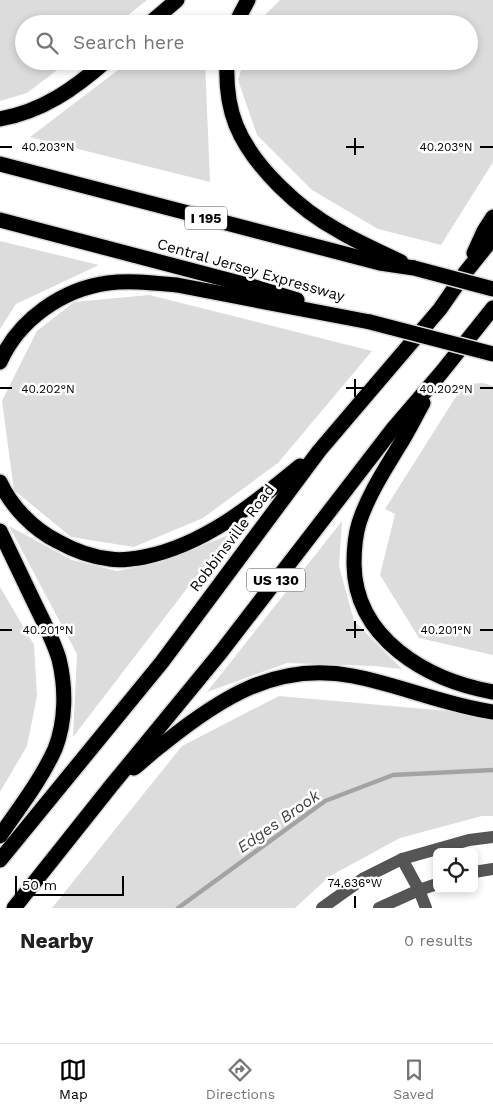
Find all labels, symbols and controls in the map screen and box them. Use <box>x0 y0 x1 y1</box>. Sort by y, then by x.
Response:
search box <box>15 15 478 70</box>
icon: search <box>33 29 61 57</box>
text: Search here <box>73 31 184 54</box>
text: 40.203°N <box>21 140 75 154</box>
text: 40.203°N <box>419 140 473 154</box>
road number: I 195 <box>185 207 227 230</box>
street label: Central Jersey Expressway <box>155 235 347 305</box>
text: 40.202°N <box>21 382 75 396</box>
text: 40.202°N <box>419 382 473 396</box>
street label: Robbinsville Road <box>186 481 278 595</box>
road number: US 130 <box>247 568 305 592</box>
text: 40.201°N <box>22 623 74 637</box>
text: 40.201°N <box>420 623 472 637</box>
water label: Edges Brook <box>233 785 324 857</box>
map controls <box>433 848 478 893</box>
button: locate <box>433 848 478 893</box>
scale bar <box>15 873 124 896</box>
text: 74.636°W <box>328 876 383 890</box>
text: 50 m <box>22 877 57 893</box>
text: Nearby <box>20 928 93 953</box>
text: 0 results <box>404 931 473 950</box>
tab: Map <box>59 1056 88 1102</box>
tab: Directions <box>206 1056 275 1102</box>
tab: Saved <box>393 1056 434 1102</box>

